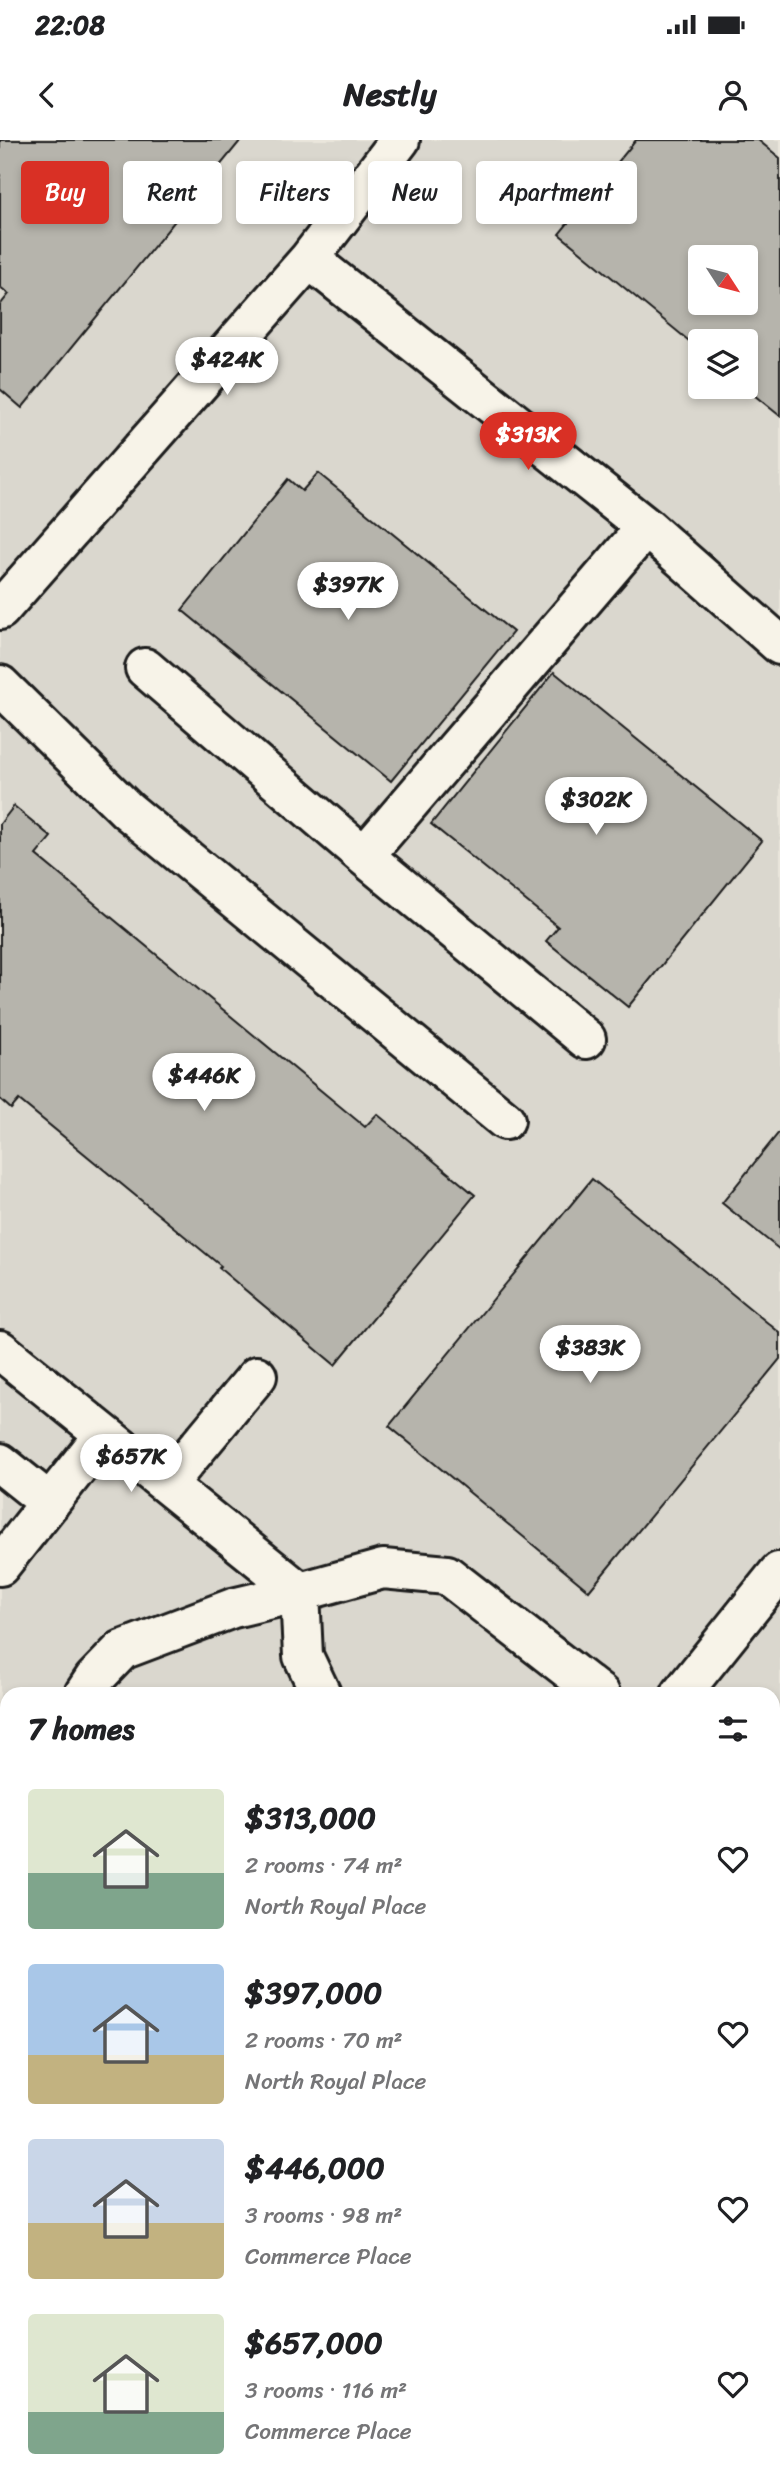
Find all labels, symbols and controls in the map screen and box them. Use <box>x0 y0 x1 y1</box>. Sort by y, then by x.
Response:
text: 22:08 <box>35 2 105 48</box>
text: Nestly <box>343 66 437 123</box>
icon: back <box>28 76 66 114</box>
icon: person <box>714 76 752 114</box>
chip: Buy <box>21 161 109 224</box>
chip: Rent <box>123 161 222 224</box>
chip: Filters <box>236 161 354 224</box>
chip: New <box>368 161 462 224</box>
chip: Apartment <box>476 161 637 224</box>
north arrow <box>688 245 758 315</box>
map controls <box>688 245 758 399</box>
button: layers <box>688 329 758 399</box>
pin: $424K <box>178 338 276 397</box>
text: $424K <box>191 339 263 380</box>
pin: $313K <box>479 412 577 472</box>
text: $313K <box>496 414 560 455</box>
pin: $397K <box>299 562 397 622</box>
text: $397K <box>313 564 383 605</box>
pin: $302K <box>547 778 645 837</box>
text: $302K <box>561 779 631 820</box>
pin: $446K <box>155 1054 253 1113</box>
text: $446K <box>168 1055 240 1096</box>
pin: $383K <box>541 1326 639 1385</box>
text: $383K <box>556 1327 624 1368</box>
pin: $657K <box>82 1434 180 1494</box>
text: $657K <box>96 1436 166 1477</box>
text: 7 homes <box>28 1702 135 1756</box>
icon: filters <box>714 1710 752 1748</box>
text: $313,000 <box>245 1791 376 1845</box>
icon: home <box>84 1817 168 1901</box>
icon: heart <box>714 1840 752 1878</box>
text: 2 rooms · 74 m² <box>245 1845 402 1886</box>
text: North Royal Place <box>245 1886 426 1927</box>
text: $397,000 <box>245 1966 382 2020</box>
icon: home <box>84 1992 168 2076</box>
icon: heart <box>714 2015 752 2053</box>
text: 2 rooms · 70 m² <box>245 2020 403 2061</box>
text: North Royal Place <box>245 2061 426 2102</box>
text: $446,000 <box>245 2141 385 2195</box>
icon: home <box>84 2167 168 2251</box>
icon: heart <box>714 2190 752 2228</box>
text: 3 rooms · 98 m² <box>245 2195 402 2236</box>
text: Commerce Place <box>245 2236 412 2277</box>
text: $657,000 <box>245 2316 383 2370</box>
icon: home <box>84 2342 168 2426</box>
icon: heart <box>714 2365 752 2403</box>
text: 3 rooms · 116 m² <box>245 2370 407 2411</box>
text: Commerce Place <box>245 2411 412 2452</box>

